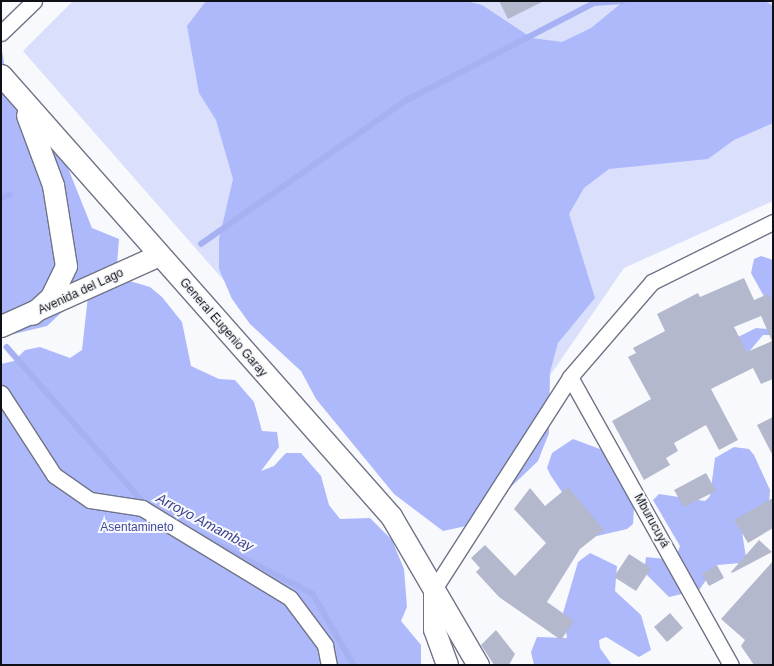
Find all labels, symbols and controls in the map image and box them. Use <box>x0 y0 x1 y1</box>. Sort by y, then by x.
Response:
street label: Avenida del Lago <box>36 266 126 318</box>
street label: General Eugenio Garay <box>176 276 270 380</box>
water label: Arroyo Amambay <box>153 489 257 555</box>
street label: Mburucuyá <box>630 492 672 550</box>
park label: Asentamineto <box>100 521 174 535</box>

